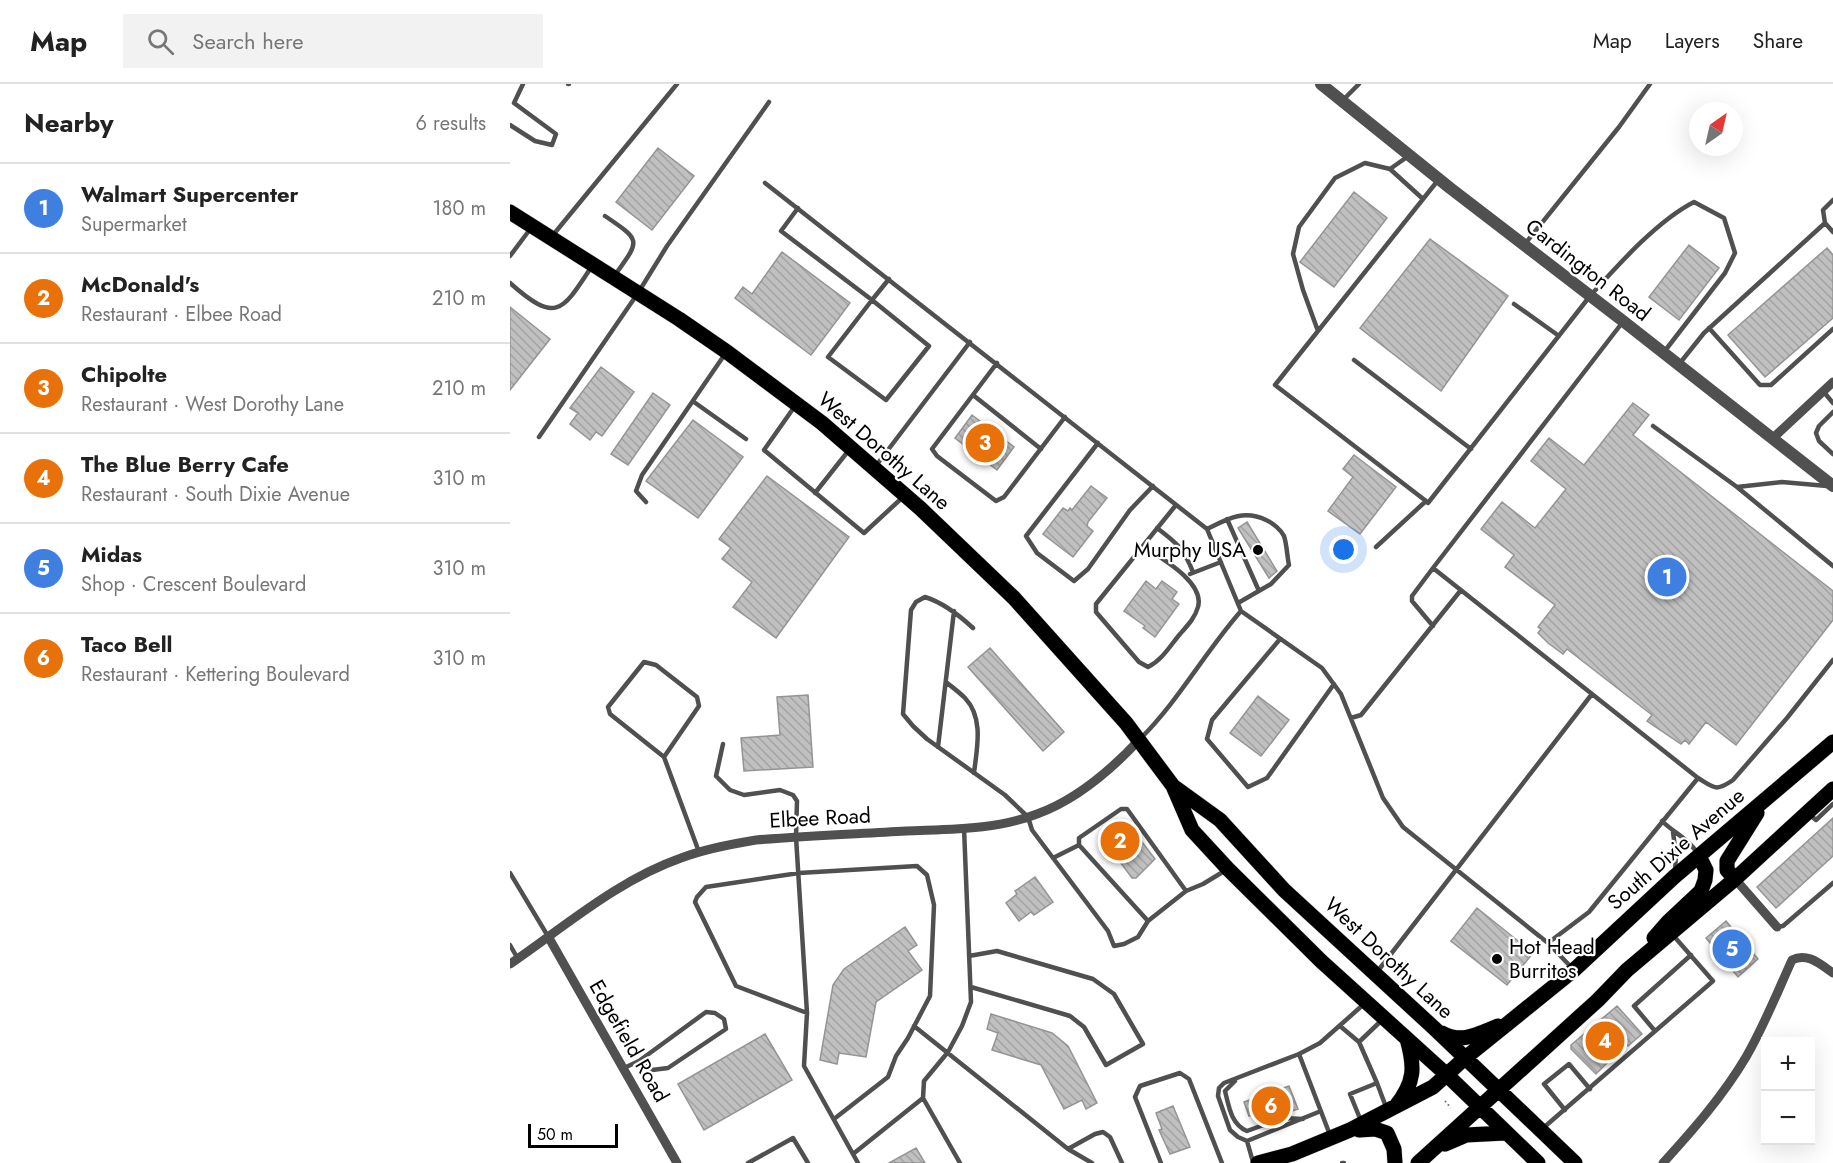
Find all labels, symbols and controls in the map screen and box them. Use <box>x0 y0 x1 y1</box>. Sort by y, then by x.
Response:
search box <box>123 14 543 68</box>
text: Map <box>30 21 87 62</box>
icon: search <box>144 25 177 58</box>
text: Search here <box>192 25 304 57</box>
text: Map <box>1593 26 1632 56</box>
text: Layers <box>1665 26 1720 56</box>
text: Share <box>1753 26 1803 56</box>
north arrow <box>1689 102 1743 156</box>
text: Nearby <box>24 104 113 142</box>
text: 6 results <box>416 109 486 138</box>
text: Walmart Supercenter <box>81 178 299 210</box>
text: 1 <box>38 194 49 223</box>
text: 180 m <box>432 194 486 223</box>
text: Supermarket <box>81 210 187 239</box>
street label: Cardington Road <box>1519 212 1657 328</box>
text: McDonald's <box>81 268 199 300</box>
text: 2 <box>37 284 50 313</box>
text: 210 m <box>432 284 486 313</box>
text: Restaurant · Elbee Road <box>81 300 282 329</box>
text: Chipolte <box>81 358 167 390</box>
text: 3 <box>37 374 50 403</box>
text: 210 m <box>432 374 486 403</box>
street label: West Dorothy Lane <box>811 385 957 517</box>
text: Restaurant · West Dorothy Lane <box>81 390 344 419</box>
pin: 3 <box>966 420 1004 466</box>
text: The Blue Berry Cafe <box>81 448 289 480</box>
text: 4 <box>37 464 50 493</box>
text: 310 m <box>432 464 486 493</box>
text: Restaurant · South Dixie Avenue <box>81 480 350 509</box>
place label: Murphy USA <box>1134 535 1246 565</box>
your location <box>1329 535 1358 564</box>
text: Midas <box>81 538 142 570</box>
marker: Murphy USA <box>1251 543 1265 557</box>
text: 5 <box>37 554 50 583</box>
text: 310 m <box>432 554 486 583</box>
pin: 1 <box>1648 554 1686 600</box>
text: Shop · Crescent Boulevard <box>81 570 306 599</box>
text: Taco Bell <box>81 628 173 660</box>
text: 6 <box>37 644 50 673</box>
text: 310 m <box>432 644 486 673</box>
text: Restaurant · Kettering Boulevard <box>81 660 350 689</box>
street label: South Dixie Avenue <box>1601 781 1751 917</box>
street label: Elbee Road <box>768 800 872 836</box>
pin: 2 <box>1100 818 1140 864</box>
street label: West Dorothy Lane <box>1318 890 1460 1026</box>
pin: 5 <box>1712 926 1752 972</box>
place label: Hot Head Burritos <box>1509 932 1595 986</box>
marker: Hot Head Burritos <box>1490 952 1504 966</box>
street label: Edgefield Road <box>582 974 676 1108</box>
pin: 4 <box>1586 1018 1624 1064</box>
map controls <box>1761 1037 1815 1145</box>
button: + <box>1761 1037 1815 1091</box>
pin: 6 <box>1252 1084 1290 1128</box>
button: − <box>1761 1091 1815 1145</box>
scale bar <box>528 1121 618 1148</box>
text: 50 m <box>537 1123 573 1146</box>

